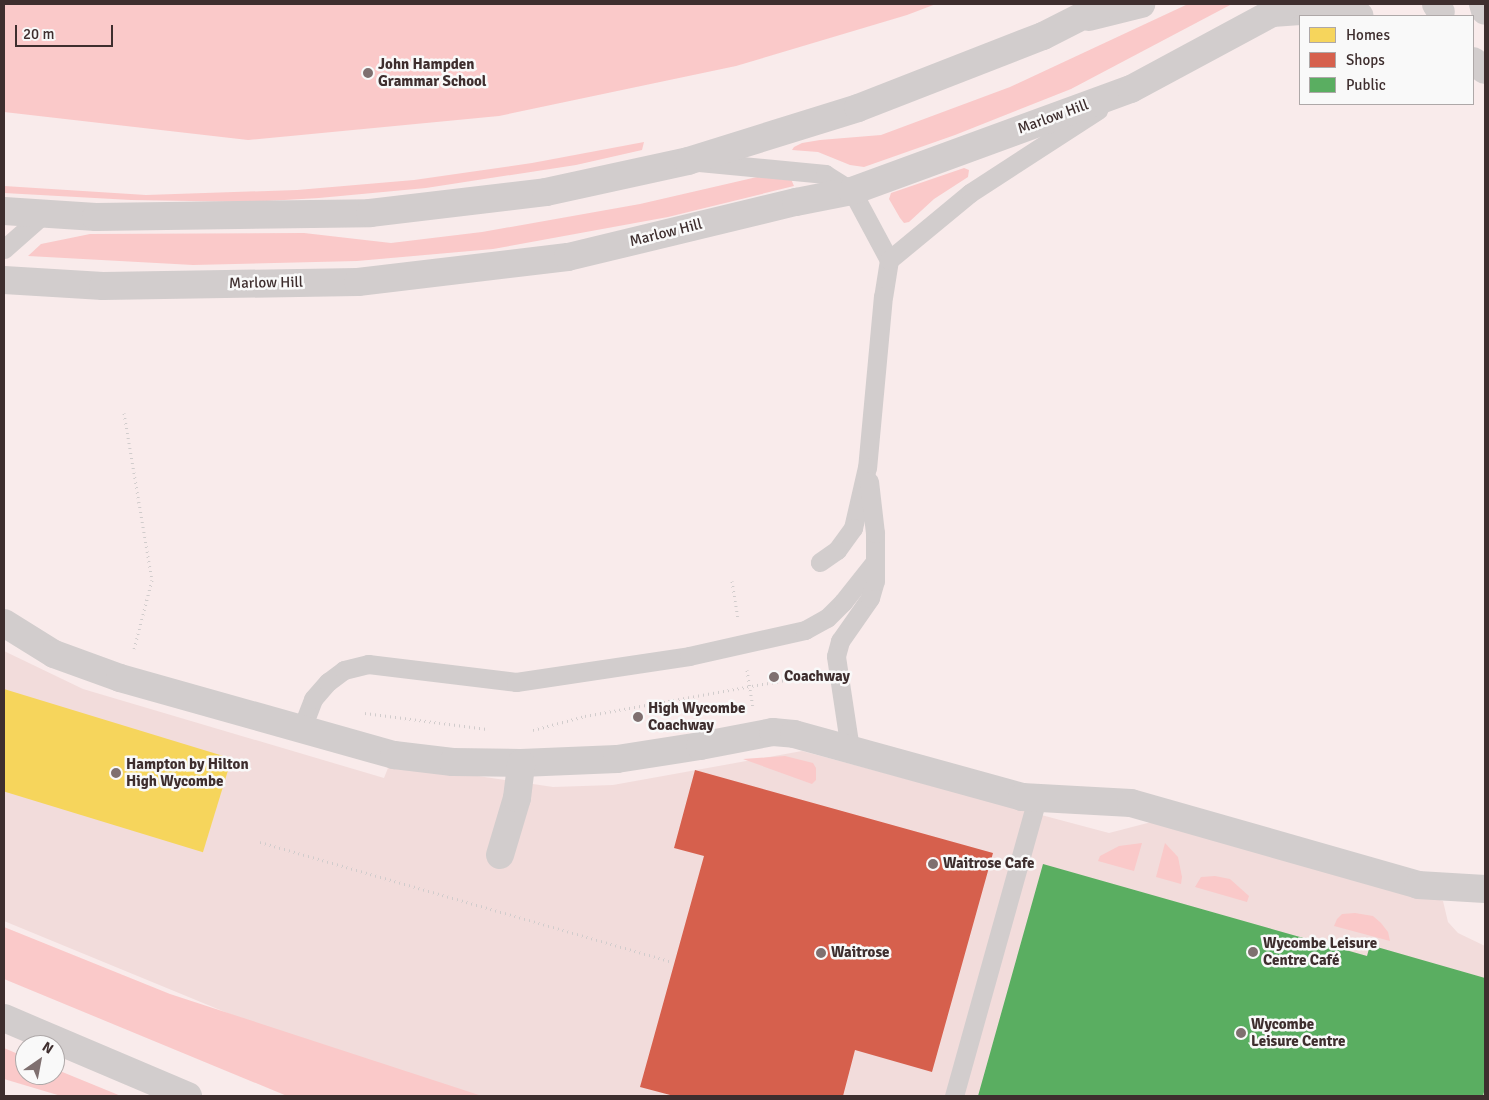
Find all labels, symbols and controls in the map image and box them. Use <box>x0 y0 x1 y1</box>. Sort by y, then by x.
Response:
scale bar <box>18 15 115 47</box>
legend <box>1299 15 1474 105</box>
text: 20 m <box>23 25 54 43</box>
text: Homes <box>1346 26 1390 44</box>
text: Shops <box>1346 51 1385 69</box>
place label: John Hampden Grammar School <box>378 55 487 90</box>
marker: John Hampden Grammar School <box>362 67 374 79</box>
text: Public <box>1346 76 1386 94</box>
street label: Marlow Hill <box>1015 96 1091 138</box>
street label: Marlow Hill <box>628 215 704 251</box>
street label: Marlow Hill <box>229 273 303 293</box>
place label: Coachway <box>784 668 850 686</box>
marker: Coachway <box>768 671 780 683</box>
place label: High Wycombe Coachway <box>648 699 745 734</box>
marker: High Wycombe Coachway <box>632 711 644 723</box>
place label: Hampton by Hilton High Wycombe <box>126 755 249 790</box>
marker: Hampton by Hilton High Wycombe <box>110 767 122 779</box>
place label: Waitrose Cafe <box>943 855 1034 873</box>
marker: Waitrose Cafe <box>927 858 939 870</box>
place label: Wycombe Leisure Centre Café <box>1263 934 1377 969</box>
place label: Waitrose <box>831 944 890 962</box>
marker: Wycombe Leisure Centre Café <box>1247 946 1259 958</box>
marker: Waitrose <box>815 947 827 959</box>
place label: Wycombe Leisure Centre <box>1251 1015 1345 1050</box>
marker: Wycombe Leisure Centre <box>1235 1027 1247 1039</box>
north arrow <box>15 1035 65 1085</box>
text: N <box>39 1038 57 1058</box>

